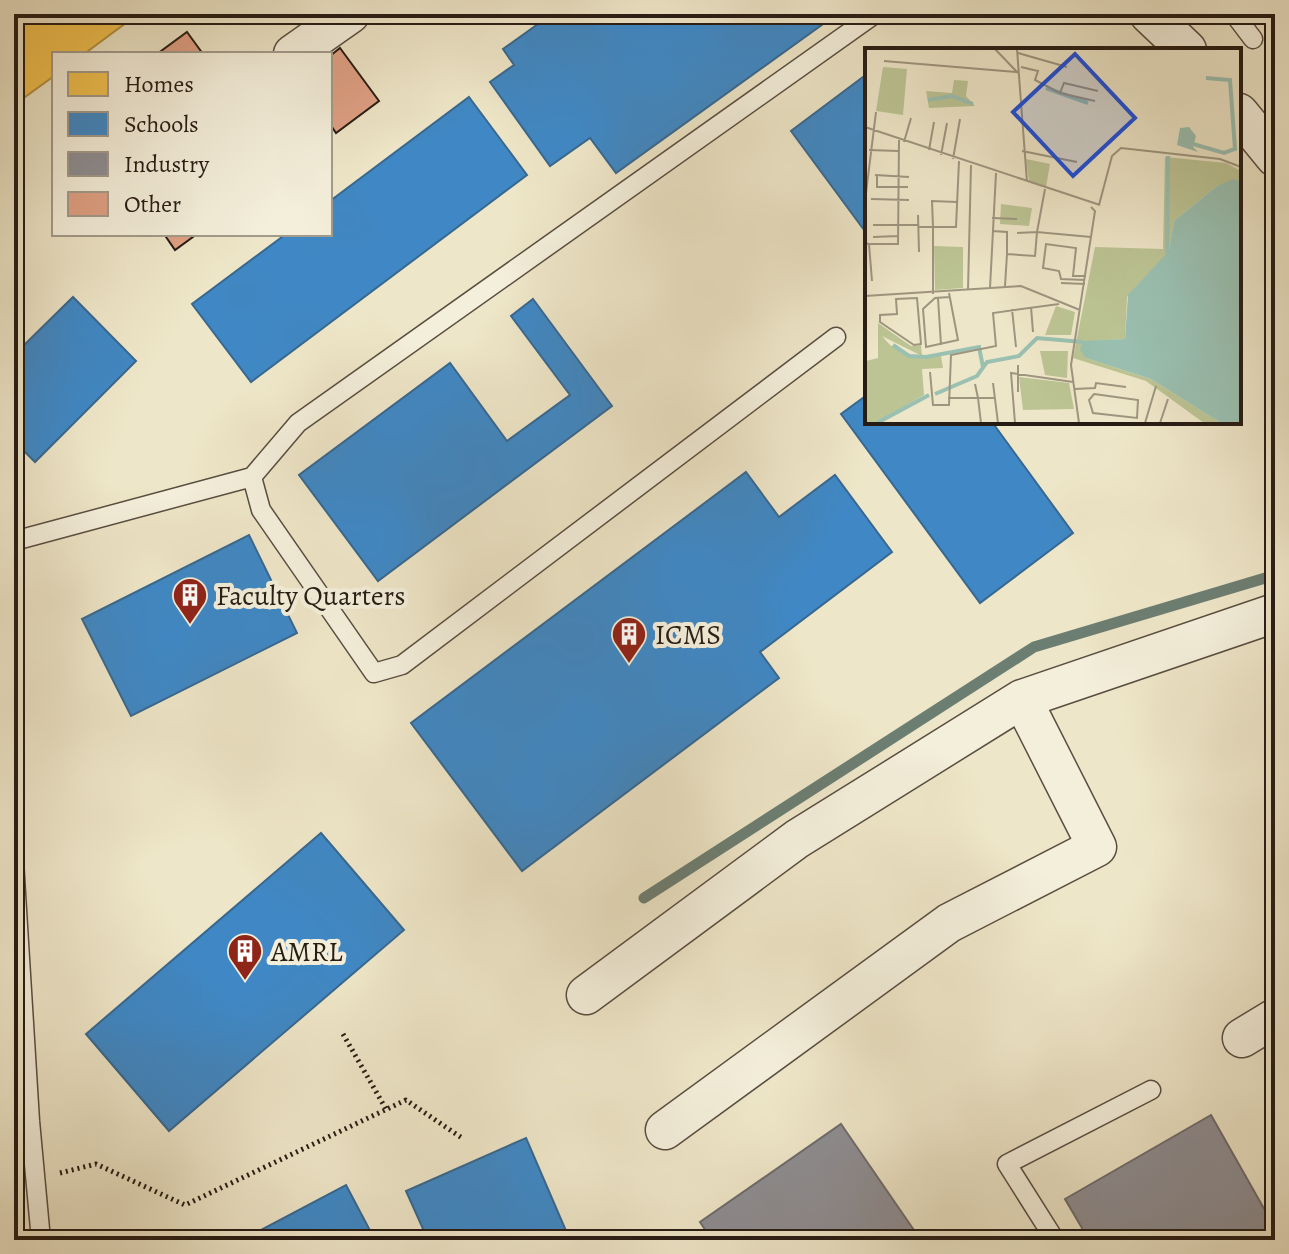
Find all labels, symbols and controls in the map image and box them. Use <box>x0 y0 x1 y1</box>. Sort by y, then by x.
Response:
inset map <box>865 48 1241 424</box>
legend <box>52 52 332 236</box>
text: Homes <box>124 68 194 100</box>
text: Schools <box>124 108 199 140</box>
text: Industry <box>124 148 210 180</box>
text: Other <box>124 188 181 220</box>
building icon: Faculty Quarters <box>171 576 209 626</box>
place label: Faculty Quarters <box>216 577 406 615</box>
building icon: ICMS <box>610 615 648 665</box>
place label: ICMS <box>655 616 721 654</box>
building icon: AMRL <box>226 932 264 982</box>
place label: AMRL <box>270 933 343 971</box>

